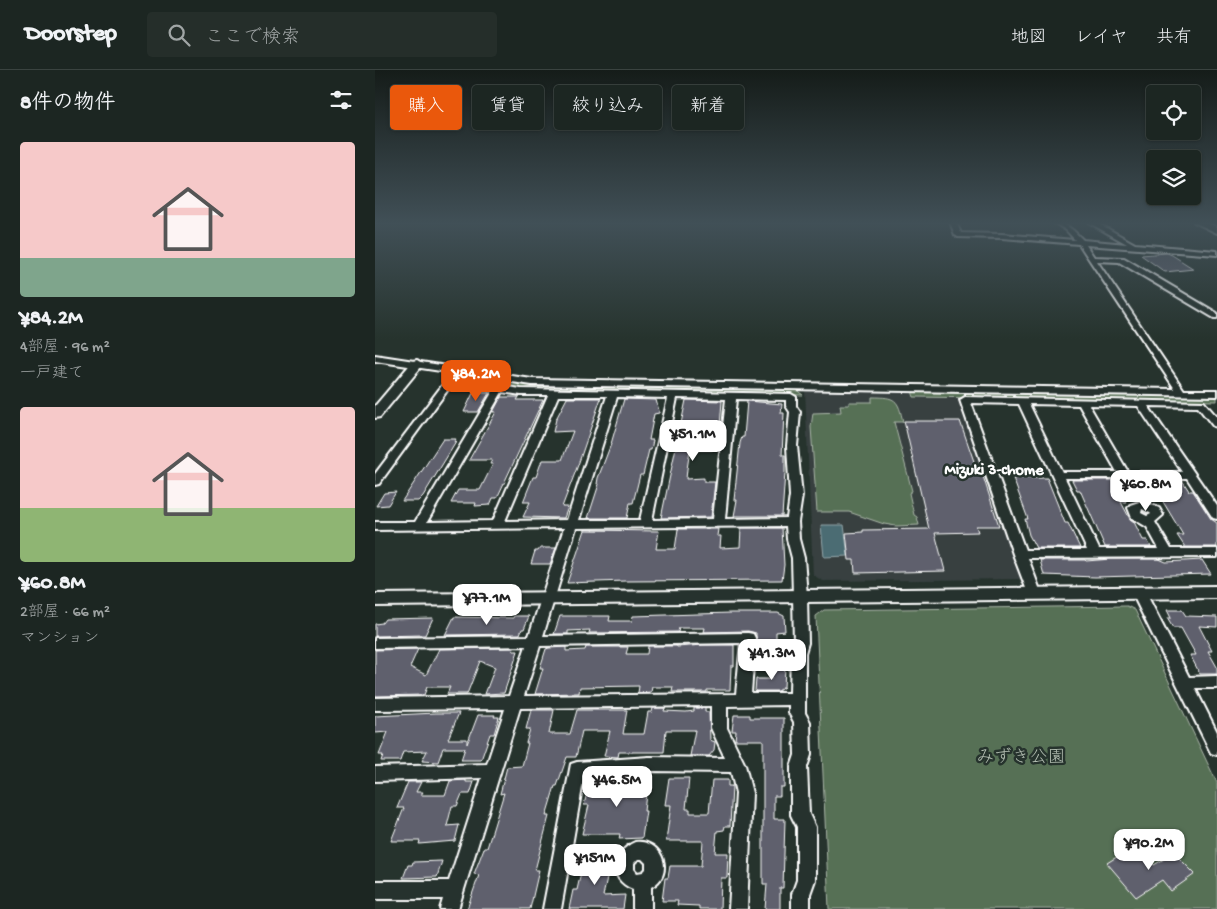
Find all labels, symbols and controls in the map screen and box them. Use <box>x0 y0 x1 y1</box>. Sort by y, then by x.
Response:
search box <box>147 12 497 57</box>
text: Doorstep <box>25 20 117 49</box>
icon: search <box>165 21 193 49</box>
text: ここで検索 <box>205 27 300 50</box>
text: 地図 <box>1011 28 1047 49</box>
text: レイヤ <box>1075 28 1128 49</box>
text: 共有 <box>1156 28 1192 49</box>
chip: 購入 <box>390 85 462 130</box>
chip: 賃貸 <box>472 85 544 130</box>
chip: 絞り込み <box>554 85 662 130</box>
chip: 新着 <box>672 85 744 130</box>
map controls <box>1146 85 1201 205</box>
button: locate <box>1146 85 1201 140</box>
icon: filters <box>327 86 355 114</box>
text: 8件の物件 <box>20 92 116 117</box>
button: layers <box>1146 150 1201 205</box>
icon: home <box>143 174 233 264</box>
text: ¥84.2M <box>20 307 83 332</box>
text: 4部屋 · 96 m² <box>20 339 110 358</box>
pin: ¥84.2M <box>435 360 517 402</box>
text: 一戸建て <box>20 365 84 384</box>
text: ¥84.2M <box>452 366 500 385</box>
pin: ¥51.1M <box>652 420 734 462</box>
text: ¥51.1M <box>671 426 715 445</box>
icon: home <box>143 439 233 529</box>
district label: Mizuki 3-chome <box>945 462 1044 481</box>
pin: ¥60.8M <box>1105 470 1187 512</box>
text: ¥60.8M <box>1121 476 1171 495</box>
text: ¥60.8M <box>20 572 85 597</box>
pin: ¥77.1M <box>446 584 528 626</box>
text: ¥77.1M <box>464 590 510 609</box>
text: 2部屋 · 66 m² <box>20 604 110 623</box>
text: マンション <box>20 630 99 649</box>
pin: ¥41.3M <box>731 638 813 681</box>
text: ¥41.3M <box>749 645 795 664</box>
park label: みずき公園 <box>976 747 1066 769</box>
pin: ¥46.5M <box>576 766 658 808</box>
text: ¥46.5M <box>593 772 641 791</box>
pin: ¥90.2M <box>1108 828 1190 871</box>
text: ¥90.2M <box>1125 835 1173 854</box>
pin: ¥151M <box>560 844 630 886</box>
text: ¥151M <box>575 850 615 869</box>

